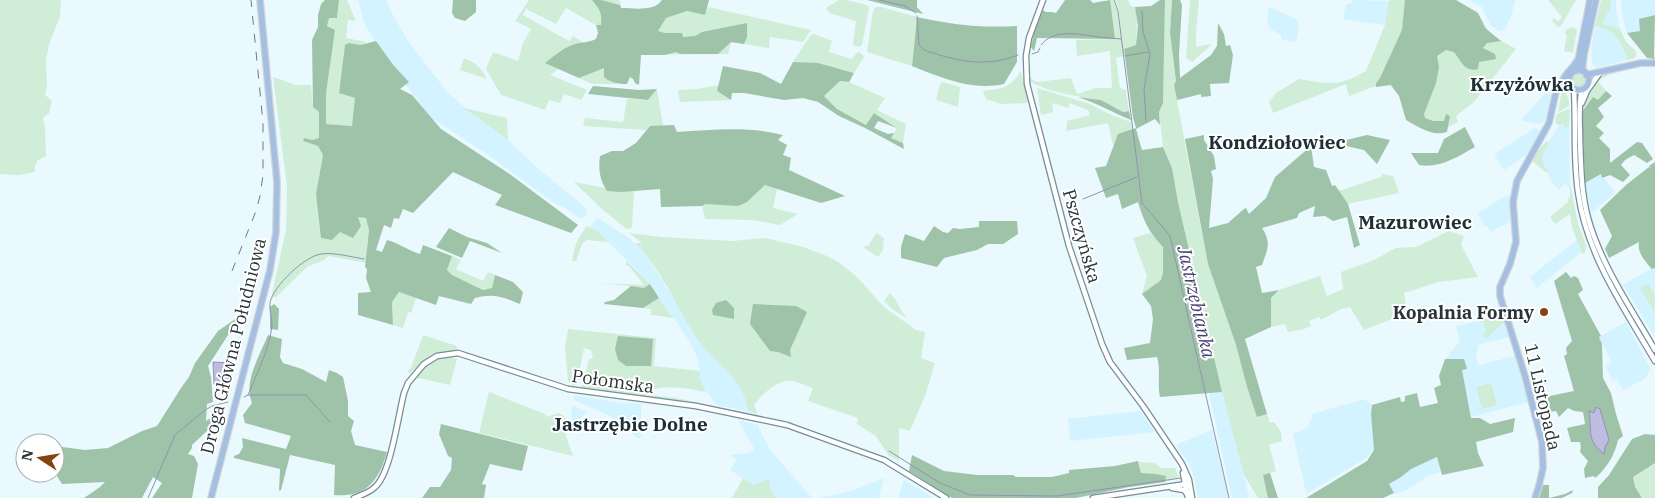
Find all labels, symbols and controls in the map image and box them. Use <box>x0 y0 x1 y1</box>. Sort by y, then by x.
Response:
district label: Krzyżówka <box>1470 72 1574 96</box>
district label: Kondziołowiec <box>1208 130 1346 154</box>
street label: Pszczyńska <box>1058 186 1106 286</box>
district label: Mazurowiec <box>1358 210 1472 234</box>
street label: Droga Główna Południowa <box>195 235 271 457</box>
water label: Jastrzębianka <box>1172 243 1222 361</box>
place label: Kopalnia Formy <box>1393 301 1535 324</box>
marker: Kopalnia Formy <box>1538 306 1550 318</box>
street label: 11 Listopada <box>1520 341 1567 453</box>
street label: Połomska <box>570 364 656 398</box>
district label: Jastrzębie Dolne <box>552 412 708 436</box>
north arrow <box>15 433 65 483</box>
text: N <box>17 448 37 463</box>

